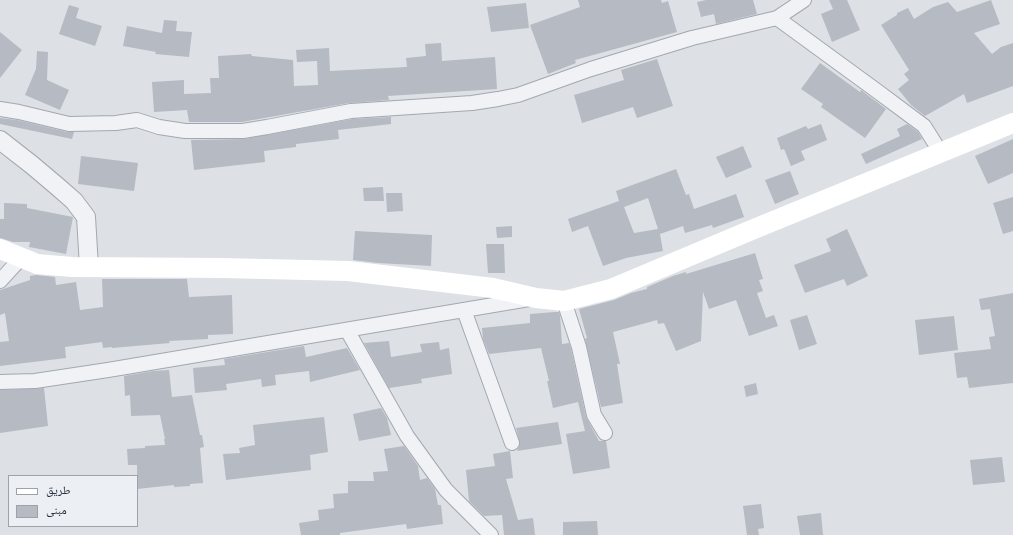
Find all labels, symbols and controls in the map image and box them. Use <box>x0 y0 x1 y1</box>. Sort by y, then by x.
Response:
legend <box>8 475 138 527</box>
text: طريق <box>46 482 71 497</box>
text: مبنى <box>46 502 67 517</box>

